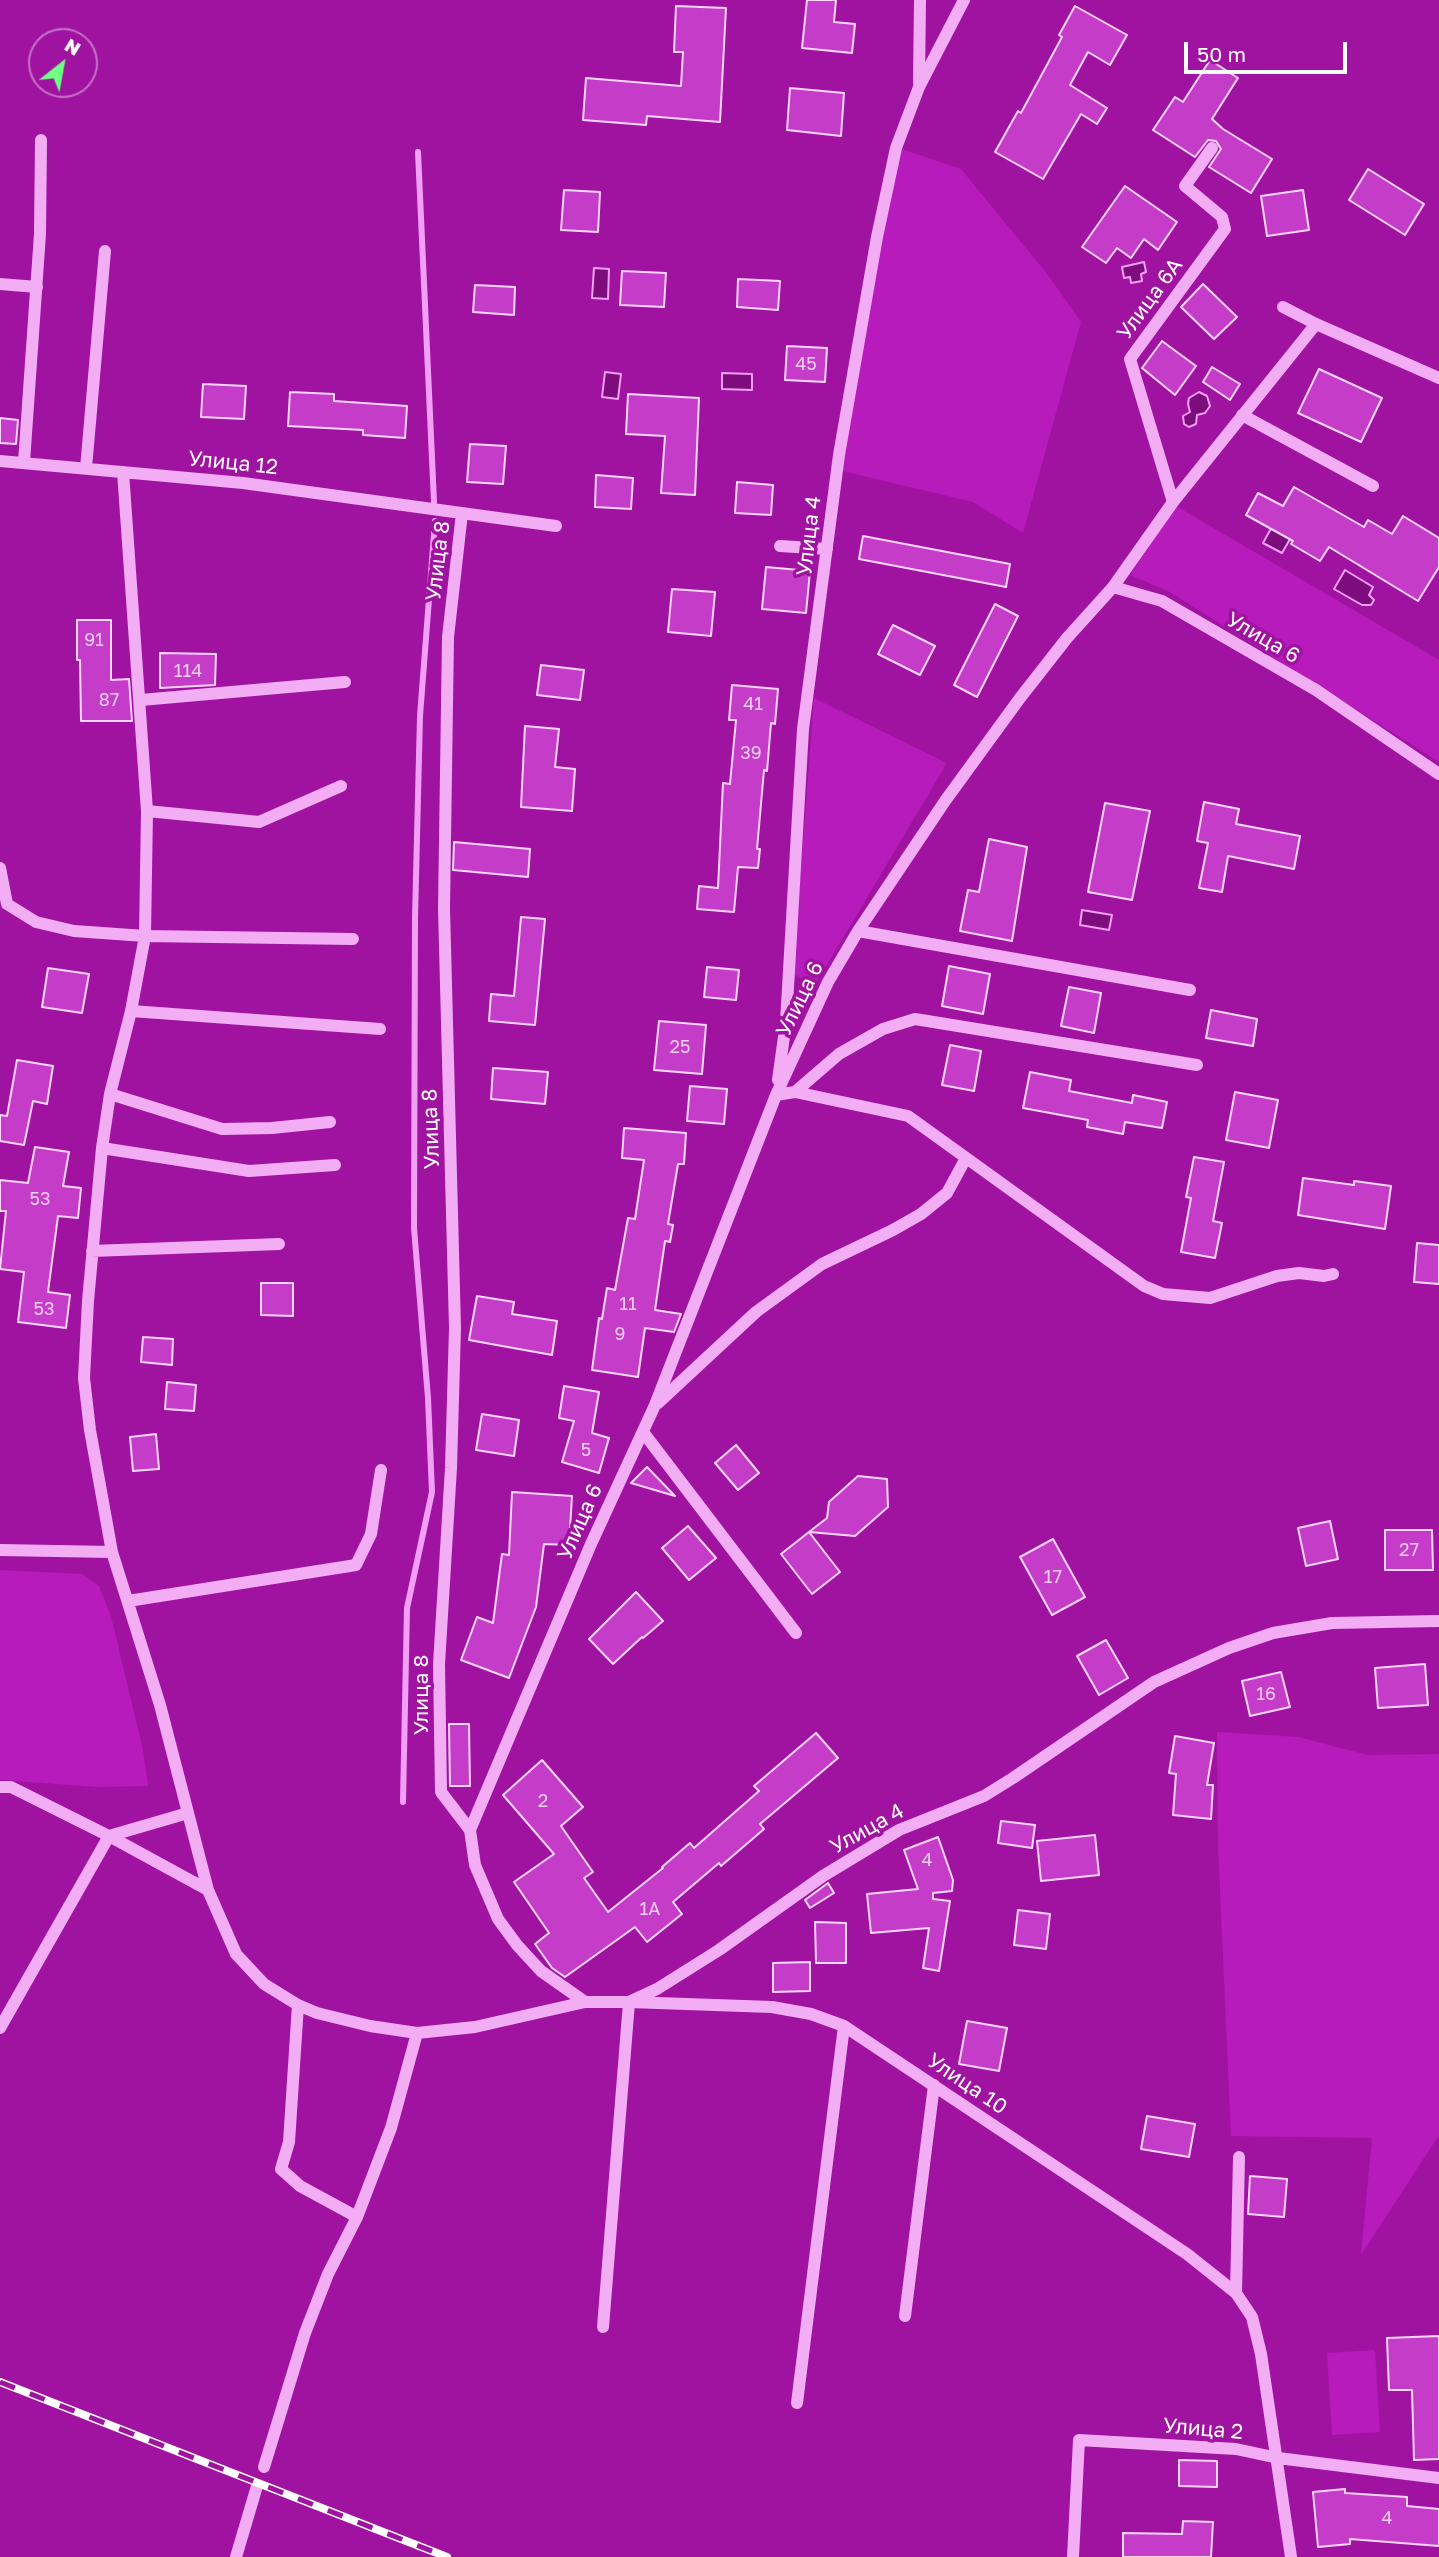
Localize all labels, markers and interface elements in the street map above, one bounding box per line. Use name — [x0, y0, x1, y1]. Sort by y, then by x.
north arrow — [28, 28, 98, 98]
scale bar — [1187, 28, 1350, 72]
text: N — [61, 33, 85, 60]
text: 50 m — [1197, 41, 1246, 67]
street label: Улица 6A — [1112, 253, 1188, 345]
house number: 45 — [795, 353, 817, 375]
street label: Улица 12 — [187, 446, 279, 480]
street label: Улица 4 — [792, 494, 826, 578]
street label: Улица 8 — [421, 519, 455, 603]
street label: Улица 6 — [1222, 607, 1304, 669]
house number: 91 — [84, 629, 104, 651]
house number: 114 — [174, 660, 202, 682]
house number: 87 — [99, 689, 119, 711]
house number: 41 — [743, 693, 763, 715]
house number: 39 — [740, 742, 762, 764]
street label: Улица 6 — [771, 957, 829, 1041]
house number: 25 — [670, 1036, 690, 1058]
street label: Улица 8 — [417, 1088, 445, 1170]
house number: 53 — [30, 1188, 50, 1210]
house number: 11 — [619, 1293, 637, 1315]
house number: 53 — [34, 1298, 54, 1320]
house number: 9 — [615, 1323, 625, 1345]
house number: 5 — [581, 1439, 591, 1461]
street label: Улица 6 — [552, 1480, 608, 1564]
house number: 27 — [1399, 1539, 1419, 1561]
house number: 17 — [1044, 1566, 1062, 1588]
street label: Улица 8 — [408, 1655, 434, 1735]
house number: 16 — [1256, 1683, 1276, 1705]
house number: 2 — [538, 1790, 548, 1812]
street label: Улица 4 — [826, 1798, 908, 1860]
house number: 4 — [922, 1849, 932, 1871]
house number: 1А — [640, 1898, 660, 1920]
street label: Улица 10 — [922, 2048, 1012, 2120]
street label: Улица 2 — [1162, 2413, 1244, 2445]
house number: 4 — [1382, 2507, 1392, 2529]

